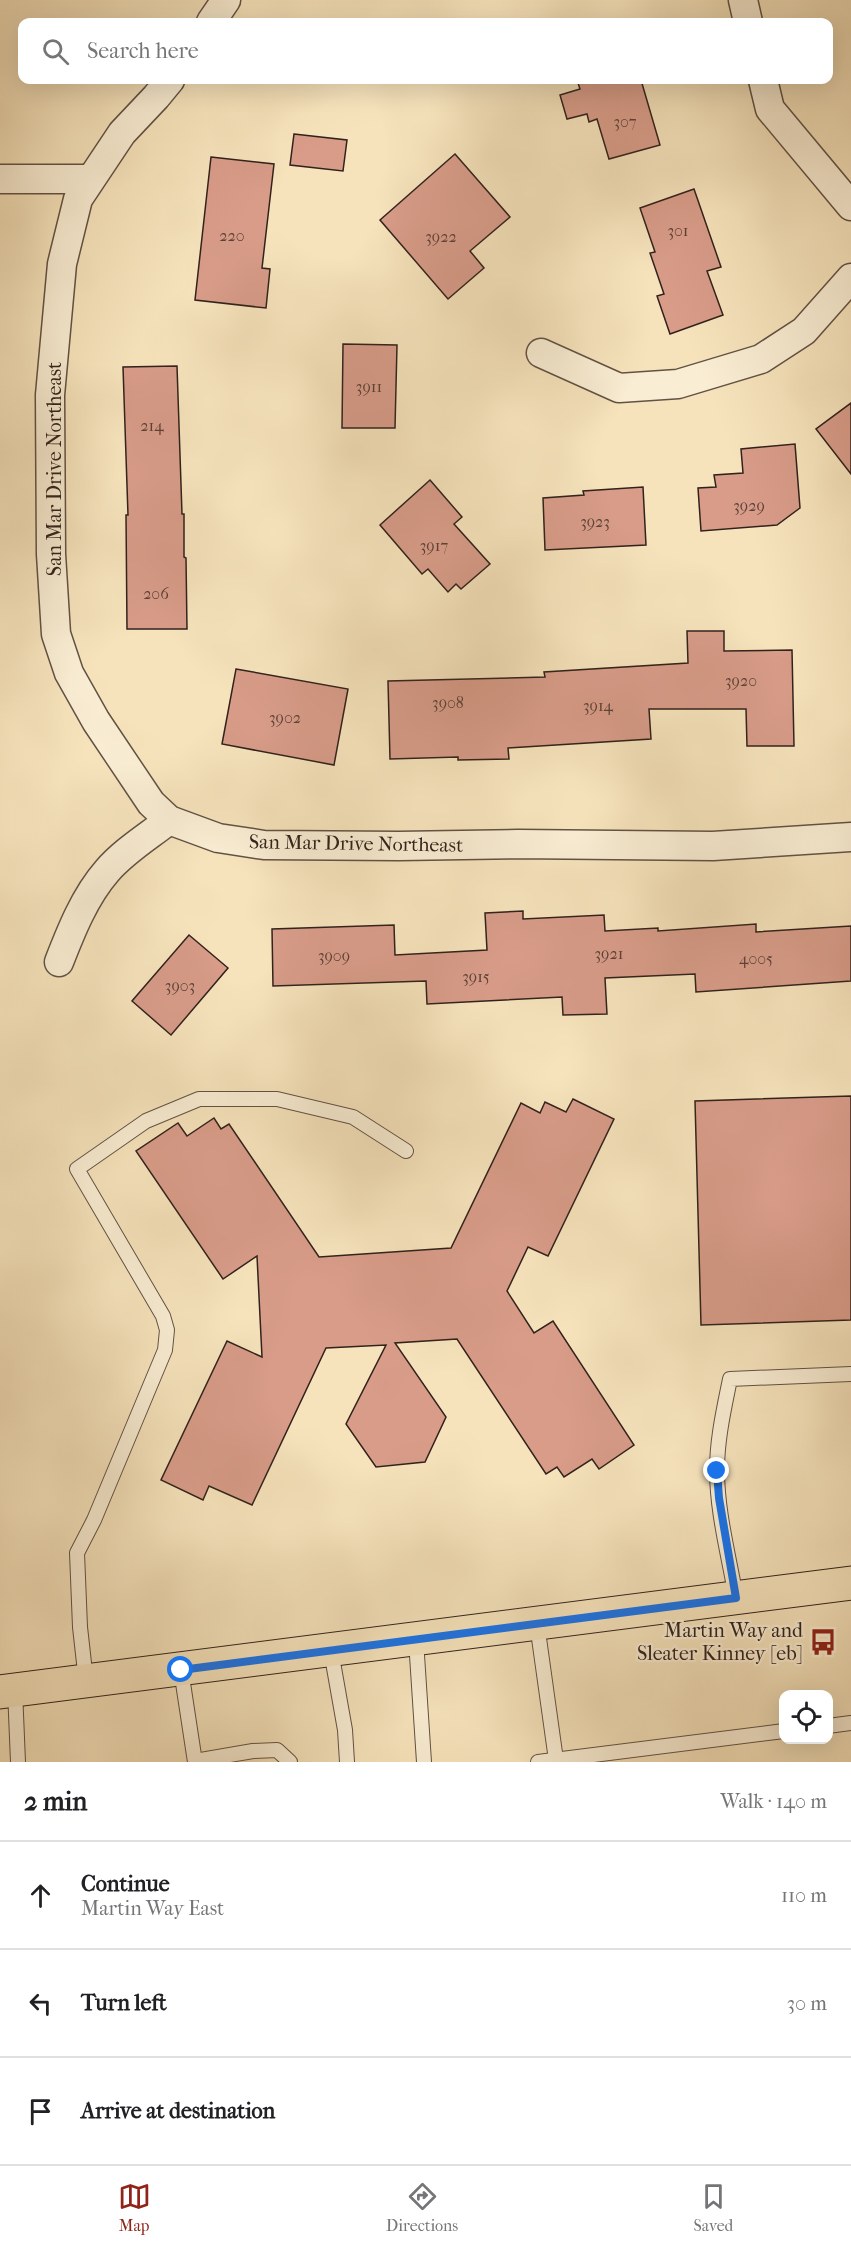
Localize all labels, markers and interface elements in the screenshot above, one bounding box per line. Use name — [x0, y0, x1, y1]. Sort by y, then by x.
search box — [18, 18, 833, 84]
icon: search — [39, 35, 72, 68]
text: Search here — [87, 38, 199, 64]
house number: 307 — [613, 112, 637, 131]
house number: 301 — [667, 221, 689, 240]
house number: 220 — [219, 226, 245, 245]
house number: 3922 — [425, 227, 457, 246]
street label: San Mar Drive Northeast — [43, 362, 66, 576]
house number: 3911 — [356, 377, 382, 396]
house number: 214 — [140, 416, 164, 435]
house number: 3929 — [733, 496, 765, 515]
house number: 3923 — [580, 512, 610, 531]
house number: 3917 — [420, 536, 448, 555]
house number: 206 — [143, 584, 169, 603]
house number: 3920 — [725, 671, 757, 690]
house number: 3908 — [432, 693, 464, 712]
house number: 3914 — [583, 696, 614, 715]
house number: 3902 — [269, 708, 301, 727]
street label: San Mar Drive Northeast — [249, 830, 463, 857]
house number: 3921 — [595, 944, 623, 963]
house number: 3909 — [318, 946, 350, 965]
house number: 4005 — [739, 949, 773, 968]
house number: 3915 — [462, 967, 490, 986]
house number: 3903 — [165, 976, 195, 995]
route end — [703, 1457, 729, 1483]
place label: Martin Way and Sleater Kinney [eb] — [637, 1619, 804, 1665]
bus stop icon: Martin Way and Sleater Kinney [eb] — [808, 1627, 838, 1657]
route start — [167, 1656, 193, 1682]
map controls — [779, 1690, 833, 1744]
button: locate — [779, 1690, 833, 1744]
text: 2 min — [24, 1786, 87, 1817]
text: Walk · 140 m — [720, 1790, 827, 1813]
text: Continue — [81, 1871, 170, 1897]
icon: ahead — [24, 1879, 57, 1912]
text: 110 m — [781, 1884, 827, 1907]
text: Martin Way East — [81, 1897, 224, 1920]
icon: left — [24, 1987, 57, 2020]
text: Turn left — [81, 1990, 167, 2016]
text: 30 m — [787, 1992, 827, 2015]
icon: arrive — [24, 2095, 57, 2128]
text: Arrive at destination — [81, 2098, 275, 2124]
tab: Map — [118, 2180, 151, 2235]
tab: Directions — [386, 2180, 458, 2235]
tab: Saved — [694, 2180, 733, 2235]

